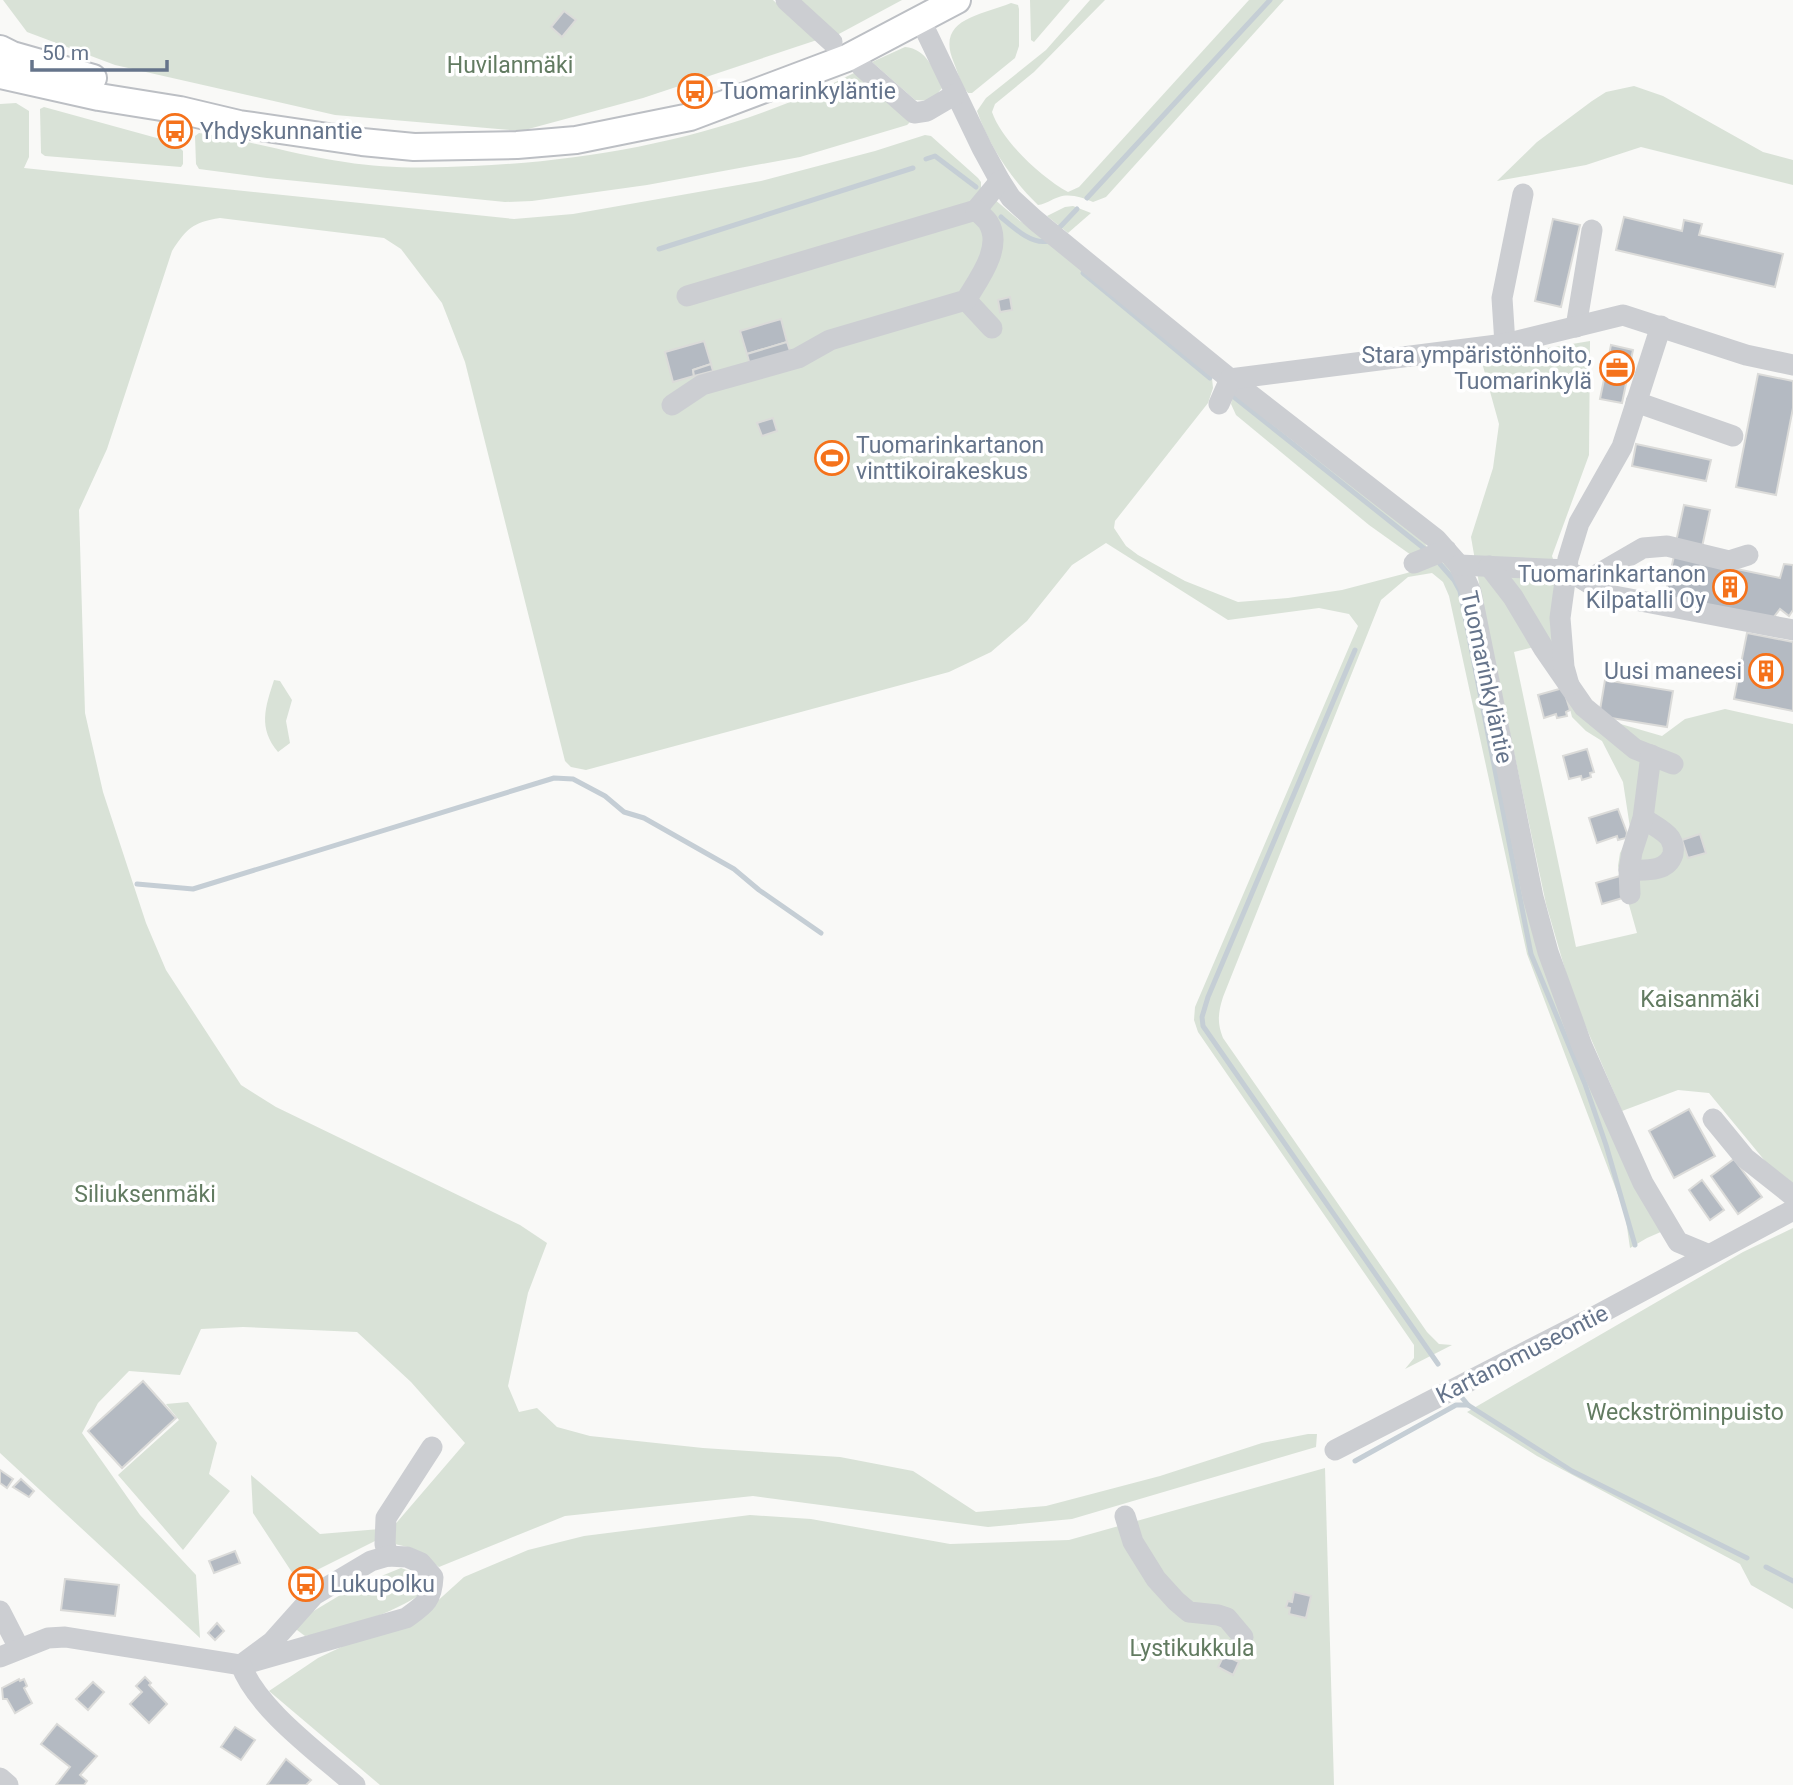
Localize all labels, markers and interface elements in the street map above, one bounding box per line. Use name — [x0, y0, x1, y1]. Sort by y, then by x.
scale bar — [32, 28, 166, 72]
text: 50 m — [42, 41, 89, 65]
park label: Huvilanmäki — [447, 52, 573, 79]
bus stop icon: Tuomarinkyläntie — [676, 72, 714, 110]
place label: Tuomarinkyläntie — [720, 78, 896, 105]
bus stop icon: Yhdyskunnantie — [156, 112, 194, 150]
place label: Yhdyskunnantie — [200, 118, 362, 145]
place label: Stara ympäristönhoito, Tuomarinkylä — [1362, 342, 1592, 395]
office icon: Stara ympäristönhoito, Tuomarinkylä — [1598, 349, 1636, 387]
place label: Tuomarinkartanon vinttikoirakeskus — [856, 432, 1044, 485]
sports icon: Tuomarinkartanon vinttikoirakeskus — [813, 439, 851, 477]
place label: Tuomarinkartanon Kilpatalli Oy — [1518, 561, 1706, 614]
building icon: Tuomarinkartanon Kilpatalli Oy — [1711, 568, 1749, 606]
street label: Tuomarinkyläntie — [1455, 588, 1518, 766]
building icon: Uusi maneesi — [1747, 652, 1785, 690]
place label: Uusi maneesi — [1604, 658, 1742, 685]
park label: Kaisanmäki — [1640, 986, 1760, 1013]
park label: Siliuksenmäki — [74, 1181, 216, 1208]
street label: Kartanomuseontie — [1432, 1299, 1613, 1409]
park label: Weckströminpuisto — [1586, 1399, 1784, 1426]
bus stop icon: Lukupolku — [287, 1565, 325, 1603]
place label: Lukupolku — [330, 1571, 435, 1598]
park label: Lystikukkula — [1129, 1635, 1255, 1662]

